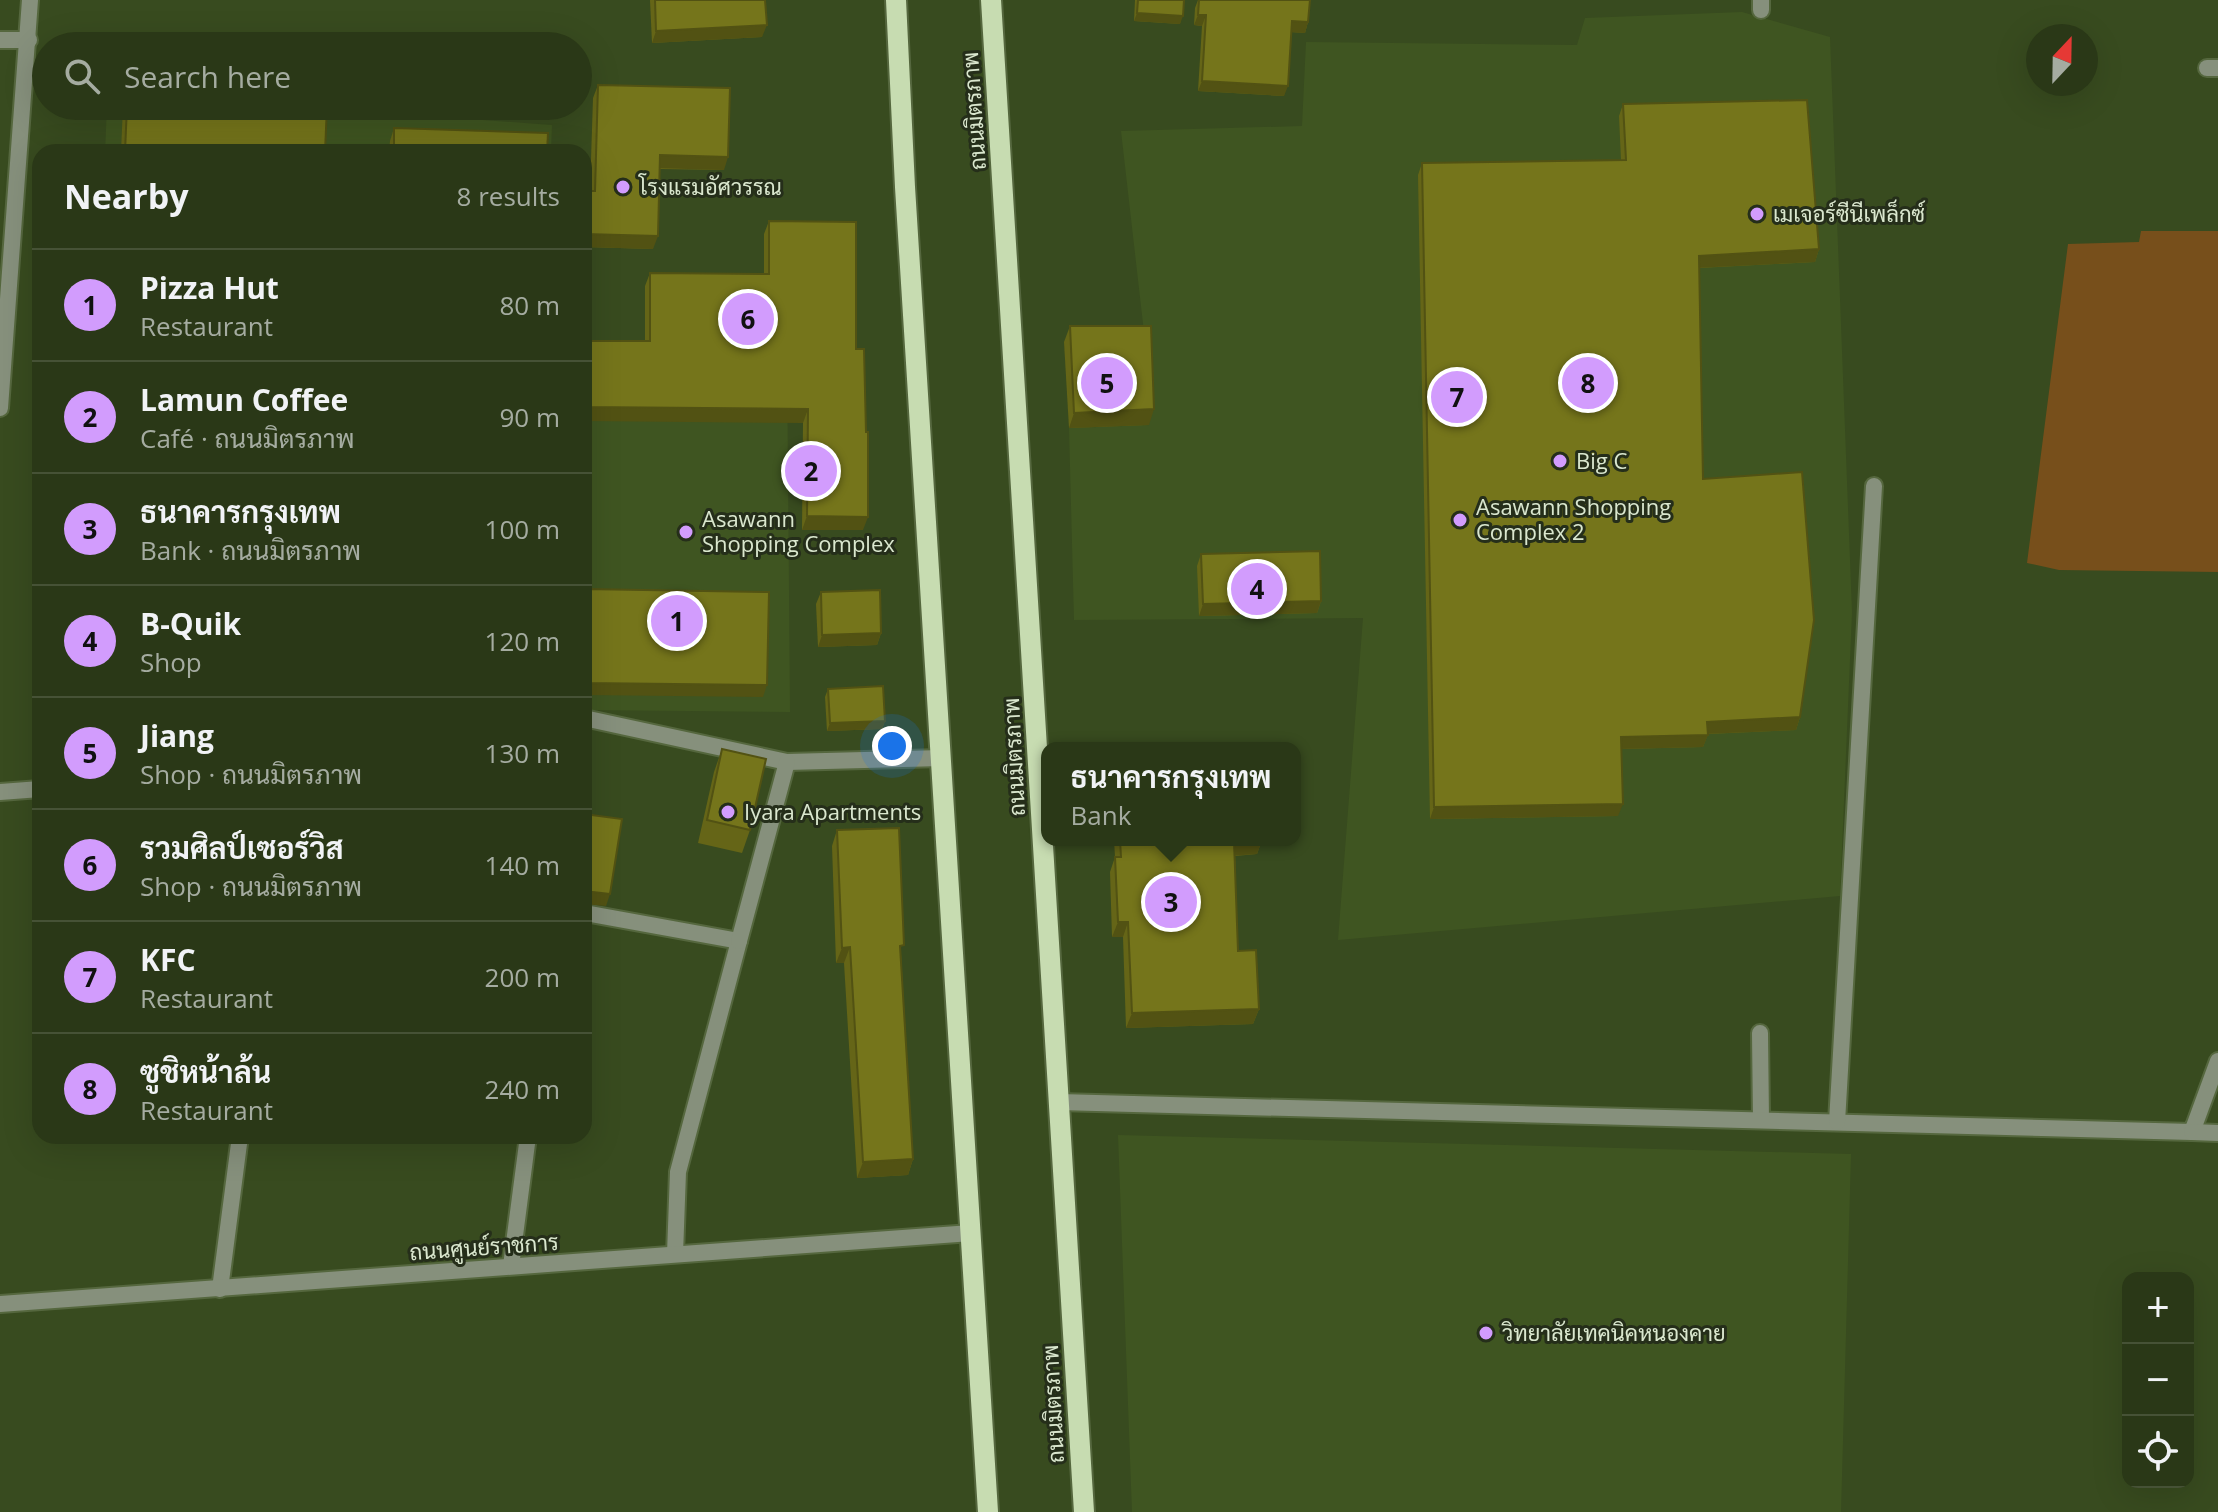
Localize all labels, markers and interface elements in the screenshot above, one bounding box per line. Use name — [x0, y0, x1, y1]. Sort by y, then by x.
north arrow — [2026, 24, 2098, 96]
search box — [32, 32, 592, 120]
street label: ถนนมิตรภาพ — [954, 51, 992, 171]
icon: search — [60, 54, 104, 98]
text: Search here — [124, 56, 291, 97]
place label: โรงแรมอัศวรรณ — [638, 171, 782, 201]
text: Nearby — [64, 173, 189, 219]
text: 8 results — [457, 178, 560, 214]
marker: โรงแรมอัศวรรณ — [614, 178, 632, 196]
place label: เมเจอร์ซีนีเพล็กซ์ — [1773, 198, 1925, 228]
marker: เมเจอร์ซีนีเพล็กซ์ — [1748, 205, 1766, 223]
text: Pizza Hut — [140, 267, 279, 308]
text: 1 — [83, 287, 97, 323]
text: 80 m — [499, 287, 560, 323]
pin: 6 — [722, 289, 774, 349]
text: Restaurant — [140, 308, 273, 344]
pin: 5 — [1081, 353, 1133, 413]
pin: 8 — [1562, 353, 1614, 413]
pin: 7 — [1431, 367, 1483, 427]
text: Lamun Coffee — [140, 379, 348, 420]
text: 2 — [83, 399, 97, 435]
text: 90 m — [499, 399, 560, 435]
text: Café · ถนนมิตรภาพ — [140, 420, 354, 456]
pin: 2 — [785, 441, 837, 501]
place label: Big C — [1576, 445, 1627, 475]
marker: Big C — [1551, 452, 1569, 470]
text: ธนาคารกรุงเทพ — [140, 491, 341, 532]
place label: Asawann Shopping Complex 2 — [1476, 491, 1671, 546]
place label: Asawann Shopping Complex — [702, 503, 895, 558]
text: 3 — [83, 511, 97, 547]
text: 100 m — [485, 511, 560, 547]
marker: Asawann Shopping Complex 2 — [1451, 511, 1469, 529]
marker: Asawann Shopping Complex — [677, 523, 695, 541]
text: Bank · ถนนมิตรภาพ — [140, 532, 361, 568]
pin: 4 — [1231, 559, 1283, 619]
pin: 1 — [651, 591, 703, 651]
text: B-Quik — [140, 603, 241, 644]
text: 4 — [83, 623, 97, 659]
text: 120 m — [485, 623, 560, 659]
text: Shop — [140, 644, 202, 680]
street label: ถนนมิตรภาพ — [995, 697, 1031, 817]
text: Jiang — [140, 715, 214, 756]
your location — [872, 726, 912, 766]
text: 5 — [83, 735, 97, 771]
text: 130 m — [485, 735, 560, 771]
popup — [1041, 742, 1301, 846]
text: Shop · ถนนมิตรภาพ — [140, 756, 362, 792]
text: ธนาคารกรุงเทพ — [1071, 756, 1271, 797]
place label: Iyara Apartments — [744, 796, 921, 826]
text: Bank — [1071, 797, 1131, 833]
marker: Iyara Apartments — [719, 803, 737, 821]
text: รวมศิลป์เซอร์วิส — [140, 827, 344, 868]
text: 6 — [83, 847, 97, 883]
text: 140 m — [485, 847, 560, 883]
text: Shop · ถนนมิตรภาพ — [140, 868, 362, 904]
pin: 3 — [1145, 872, 1197, 932]
text: KFC — [140, 939, 196, 980]
text: 7 — [83, 959, 97, 995]
text: 200 m — [485, 959, 560, 995]
text: Restaurant — [140, 980, 273, 1016]
text: ซูชิหน้าล้น — [140, 1051, 271, 1092]
text: 8 — [83, 1071, 97, 1107]
text: 240 m — [485, 1071, 560, 1107]
text: Restaurant — [140, 1092, 273, 1128]
street label: ถนนศูนย์ราชการ — [408, 1226, 560, 1268]
map controls — [2122, 1272, 2194, 1488]
button: + — [2122, 1272, 2194, 1344]
place label: วิทยาลัยเทคนิคหนองคาย — [1501, 1317, 1726, 1347]
marker: วิทยาลัยเทคนิคหนองคาย — [1477, 1324, 1495, 1342]
street label: ถนนมิตรภาพ — [1034, 1344, 1070, 1464]
button: − — [2122, 1344, 2194, 1416]
button: locate — [2122, 1416, 2194, 1488]

